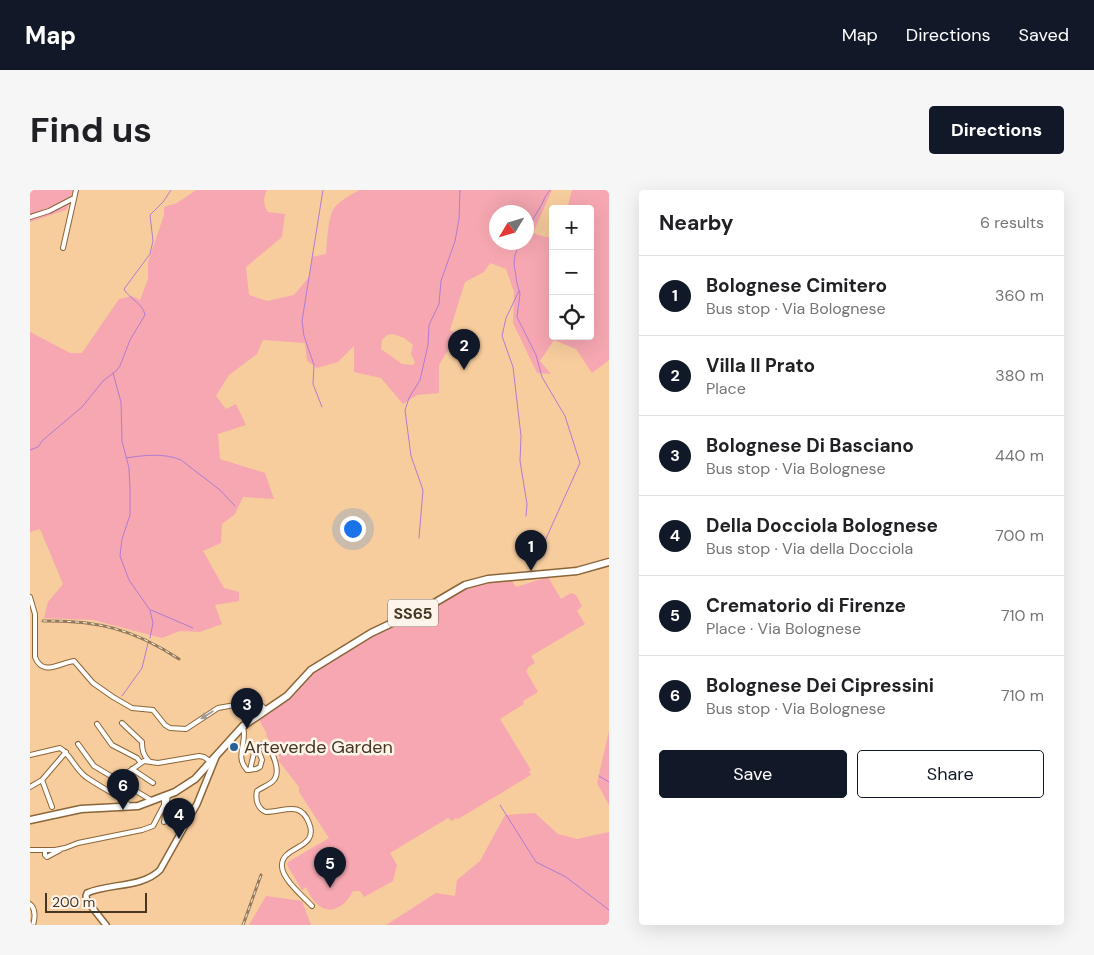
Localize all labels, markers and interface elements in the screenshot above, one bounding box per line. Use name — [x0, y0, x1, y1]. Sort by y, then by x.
text: Map — [25, 20, 76, 51]
text: Map — [842, 23, 878, 47]
text: Directions — [906, 23, 991, 47]
text: Saved — [1019, 23, 1069, 47]
button: Directions — [929, 106, 1064, 154]
text: Find us — [30, 107, 152, 153]
north arrow — [489, 205, 534, 250]
map controls — [549, 205, 594, 340]
button: + — [549, 205, 594, 250]
text: Nearby — [659, 209, 733, 237]
text: 6 results — [980, 212, 1044, 233]
button: − — [549, 250, 594, 295]
text: Bolognese Cimitero — [706, 273, 887, 298]
text: 1 — [672, 285, 678, 306]
text: 360 m — [995, 285, 1044, 306]
button: locate — [549, 295, 594, 340]
text: Bus stop · Via Bolognese — [706, 298, 886, 319]
pin: 2 — [448, 329, 480, 370]
text: Villa Il Prato — [706, 353, 815, 378]
text: 2 — [670, 365, 680, 386]
text: 380 m — [995, 365, 1044, 386]
text: Place — [706, 378, 746, 399]
text: Bolognese Di Basciano — [706, 433, 914, 458]
text: 3 — [670, 445, 680, 466]
text: 440 m — [995, 445, 1044, 466]
text: Bus stop · Via Bolognese — [706, 458, 886, 479]
text: Della Docciola Bolognese — [706, 513, 938, 538]
your location — [340, 516, 366, 542]
text: 4 — [670, 525, 680, 546]
text: 700 m — [995, 525, 1044, 546]
pin: 1 — [515, 530, 547, 571]
text: Bus stop · Via della Docciola — [706, 538, 913, 559]
text: Crematorio di Firenze — [706, 593, 906, 618]
road number: SS65 — [388, 599, 438, 626]
text: 5 — [670, 605, 680, 626]
text: 710 m — [1001, 605, 1044, 626]
text: Place · Via Bolognese — [706, 618, 861, 639]
text: Bolognese Dei Cipressini — [706, 673, 934, 698]
text: 6 — [670, 685, 680, 706]
text: 710 m — [1001, 685, 1044, 706]
pin: 3 — [231, 688, 263, 729]
text: Bus stop · Via Bolognese — [706, 698, 886, 719]
one-way arrow — [200, 710, 213, 719]
place label: Arteverde Garden — [244, 735, 393, 759]
marker: Arteverde Garden — [228, 741, 240, 753]
button: Save — [659, 750, 847, 798]
button: Share — [857, 750, 1044, 798]
pin: 6 — [107, 769, 139, 810]
pin: 4 — [163, 798, 195, 839]
pin: 5 — [314, 847, 346, 888]
scale bar — [45, 890, 148, 913]
text: 200 m — [52, 893, 95, 911]

